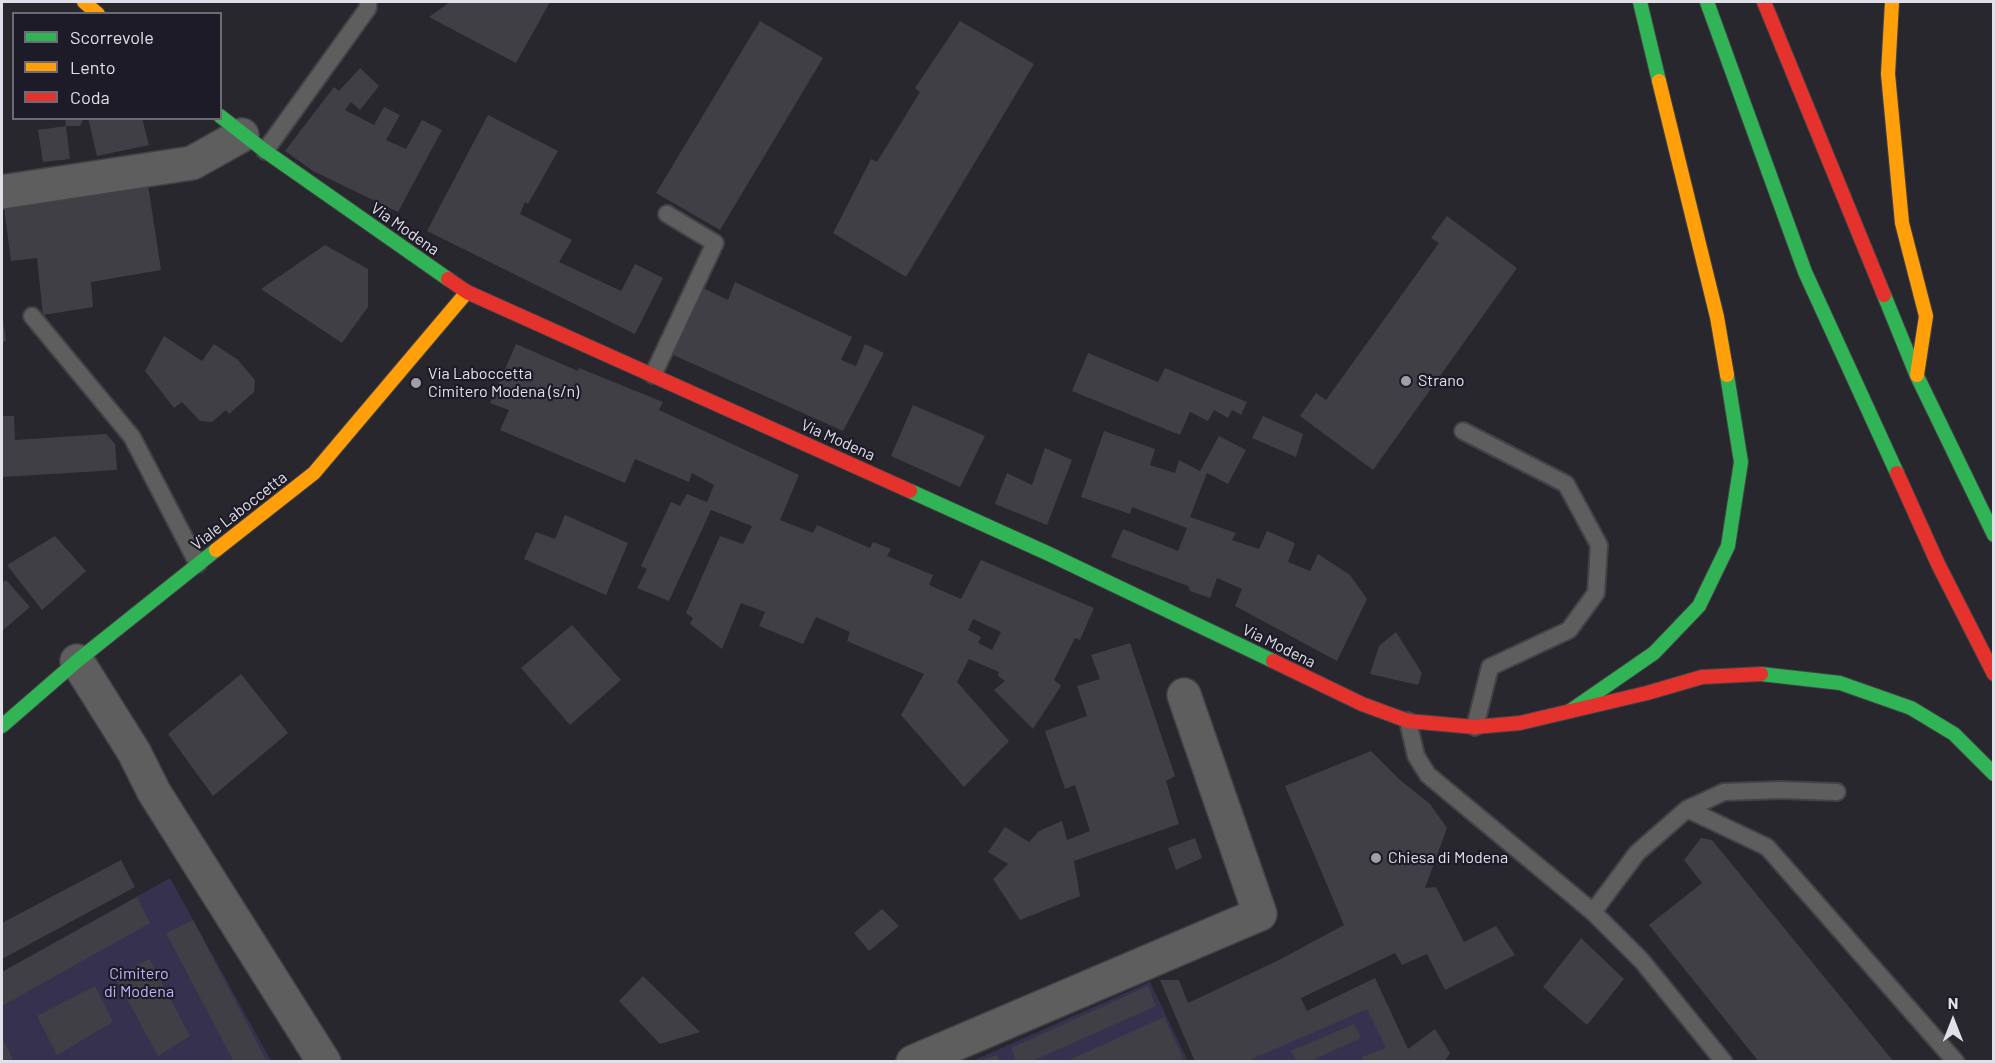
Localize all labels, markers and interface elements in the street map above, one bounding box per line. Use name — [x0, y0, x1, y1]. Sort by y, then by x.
legend — [12, 12, 222, 120]
text: Scorrevole — [70, 26, 154, 48]
text: Lento — [70, 56, 116, 78]
text: Coda — [70, 86, 110, 108]
street label: Via Modena — [367, 198, 443, 260]
place label: Via Laboccetta Cimitero Modena (s/n) — [428, 364, 579, 402]
place label: Strano — [1418, 371, 1464, 391]
marker: Strano — [1399, 374, 1413, 388]
marker: Via Laboccetta Cimitero Modena (s/n) — [409, 376, 423, 390]
street label: Via Modena — [798, 415, 878, 465]
street label: Viale Laboccetta — [187, 468, 291, 554]
street label: Via Modena — [1239, 620, 1319, 672]
place label: Chiesa di Modena — [1388, 848, 1508, 868]
marker: Chiesa di Modena — [1369, 851, 1383, 865]
park label: Cimitero di Modena — [104, 964, 174, 1002]
north arrow — [1923, 991, 1983, 1051]
text: N — [1948, 993, 1958, 1012]

